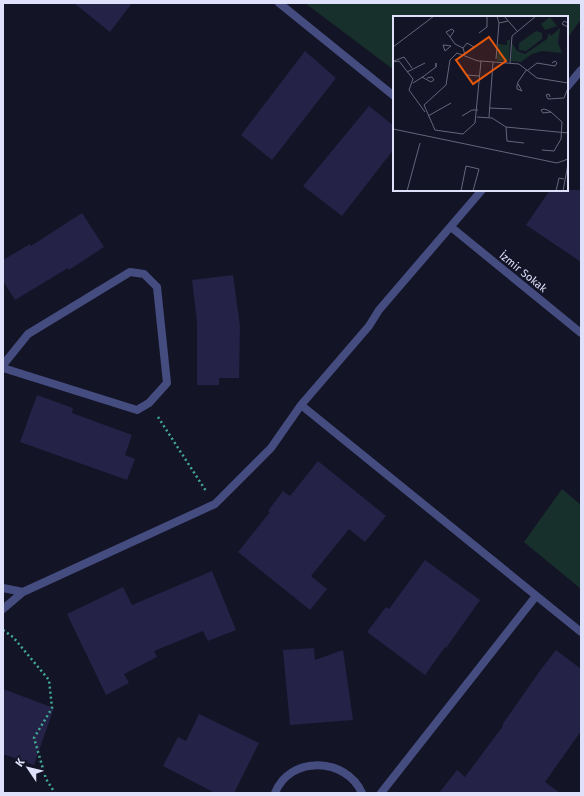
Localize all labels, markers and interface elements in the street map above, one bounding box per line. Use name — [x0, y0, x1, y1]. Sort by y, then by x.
inset map — [393, 16, 568, 191]
street label: İzmir Sokak — [497, 248, 550, 295]
north arrow — [8, 748, 48, 788]
text: K — [13, 755, 28, 769]

